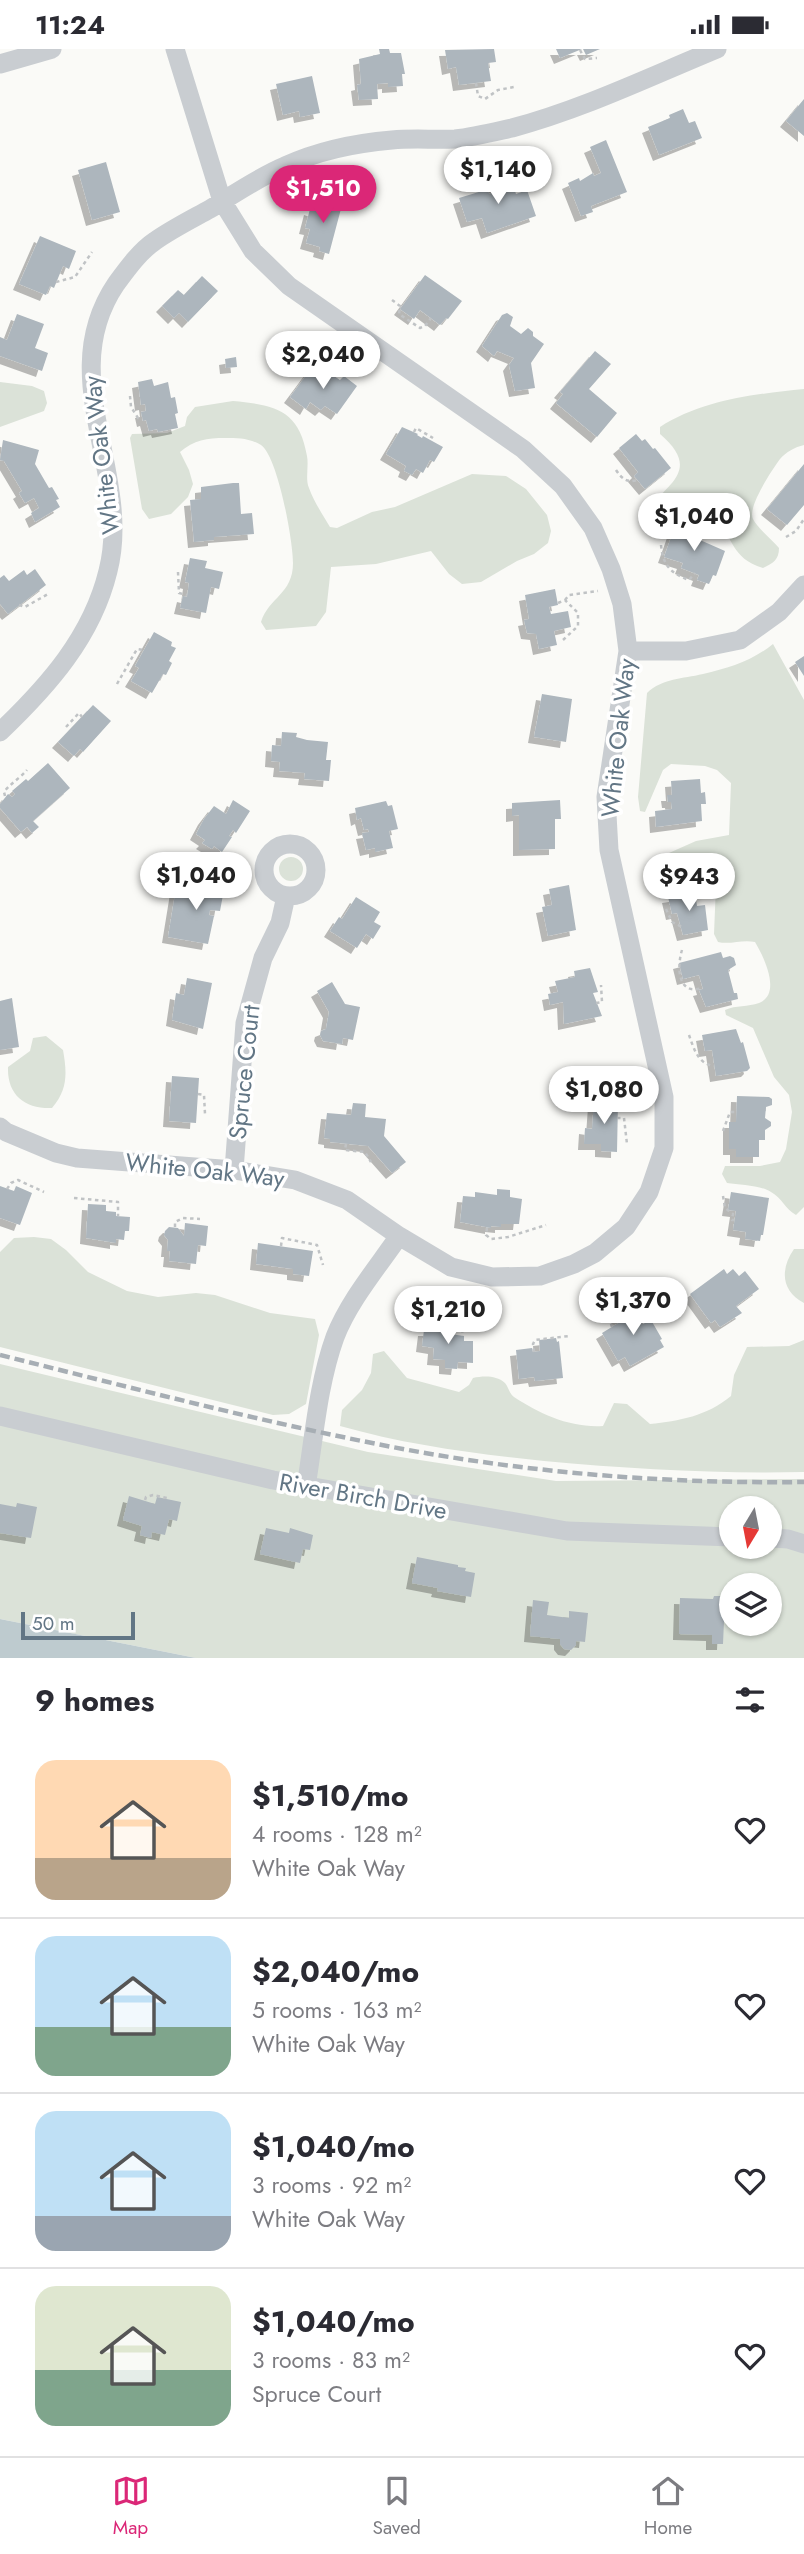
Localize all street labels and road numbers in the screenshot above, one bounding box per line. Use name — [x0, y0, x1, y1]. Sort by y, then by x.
street label: White Oak Way — [74, 373, 128, 536]
street label: White Oak Way — [592, 656, 644, 819]
street label: Spruce Court — [220, 1003, 268, 1141]
street label: White Oak Way — [124, 1144, 287, 1196]
street label: River Birch Drive — [276, 1464, 450, 1528]

